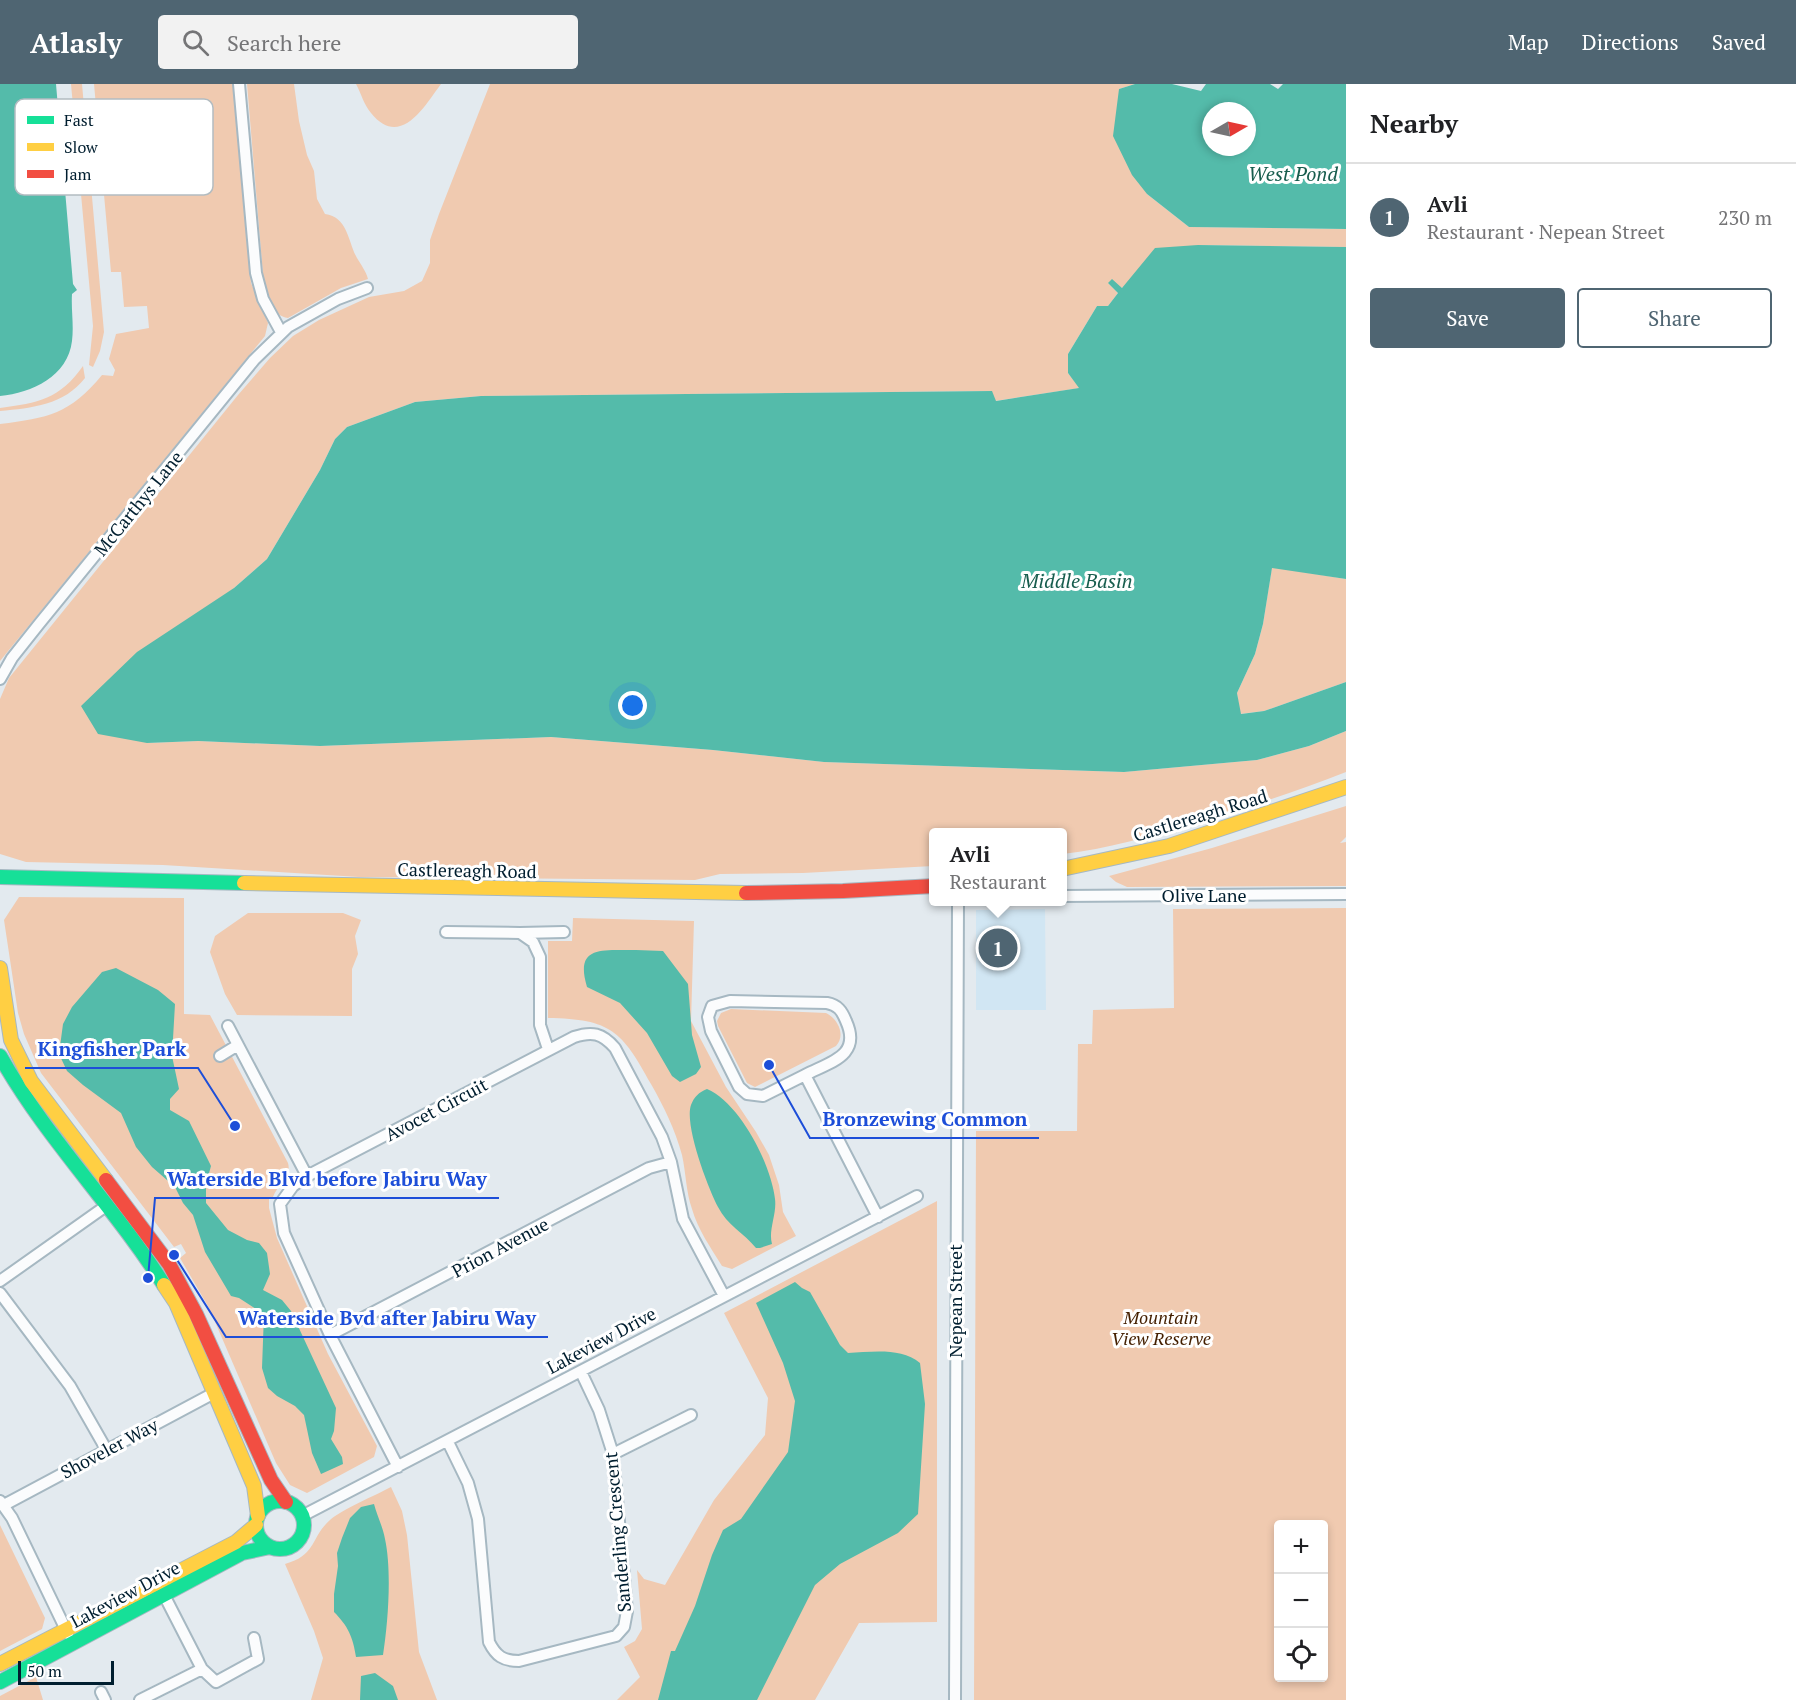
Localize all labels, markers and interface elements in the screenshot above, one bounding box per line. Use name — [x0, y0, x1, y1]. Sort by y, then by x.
search box — [158, 15, 578, 69]
text: Atlasly — [30, 24, 122, 61]
icon: search — [179, 26, 212, 59]
text: Search here — [227, 28, 341, 57]
text: Map — [1508, 28, 1549, 56]
text: Directions — [1582, 28, 1679, 56]
text: Saved — [1712, 28, 1766, 56]
legend — [15, 99, 213, 195]
north arrow — [1202, 102, 1256, 156]
text: Nearby — [1370, 106, 1458, 140]
text: Fast — [64, 109, 94, 131]
text: Slow — [64, 136, 98, 158]
water label: West Pond — [1248, 160, 1338, 187]
text: Jam — [64, 163, 92, 185]
text: Avli — [1427, 189, 1468, 218]
text: 1 — [1384, 204, 1395, 231]
text: 230 m — [1718, 204, 1772, 231]
text: Restaurant · Nepean Street — [1427, 218, 1665, 245]
button: Save — [1370, 288, 1565, 348]
button: Share — [1577, 288, 1772, 348]
street label: McCarthys Lane — [88, 445, 188, 561]
water label: Middle Basin — [1020, 567, 1133, 594]
your location — [618, 691, 647, 720]
street label: Castlereagh Road — [1130, 783, 1270, 847]
popup — [929, 828, 1067, 906]
text: Avli — [949, 839, 990, 868]
street label: Castlereagh Road — [397, 857, 537, 883]
text: Restaurant — [949, 868, 1047, 895]
street label: Olive Lane — [1161, 883, 1247, 907]
pin: 1 — [978, 926, 1018, 970]
callout: Kingfisher Park — [25, 1030, 198, 1068]
text: Kingfisher Park — [38, 1035, 187, 1062]
street label: Avocet Circuit — [381, 1072, 492, 1146]
callout: Bronzewing Common — [810, 1100, 1039, 1138]
text: Bronzewing Common — [823, 1105, 1028, 1132]
callout: Waterside Blvd before Jabiru Way — [155, 1160, 499, 1198]
text: Waterside Blvd before Jabiru Way — [167, 1165, 487, 1192]
street label: Prion Avenue — [447, 1211, 553, 1283]
street label: Nepean Street — [943, 1244, 967, 1358]
callout: Waterside Bvd after Jabiru Way — [226, 1299, 548, 1337]
street label: Lakeview Drive — [542, 1301, 660, 1379]
text: Waterside Bvd after Jabiru Way — [238, 1304, 537, 1331]
park label: Mountain View Reserve — [1111, 1305, 1211, 1350]
street label: Shoveler Way — [56, 1412, 163, 1484]
street label: Sanderling Crescent — [598, 1451, 636, 1613]
map controls — [1274, 1520, 1328, 1682]
button: + — [1274, 1520, 1328, 1574]
street label: Lakeview Drive — [66, 1555, 184, 1633]
button: − — [1274, 1574, 1328, 1628]
button: locate — [1274, 1628, 1328, 1682]
scale bar — [18, 1658, 114, 1686]
text: 50 m — [27, 1660, 62, 1682]

